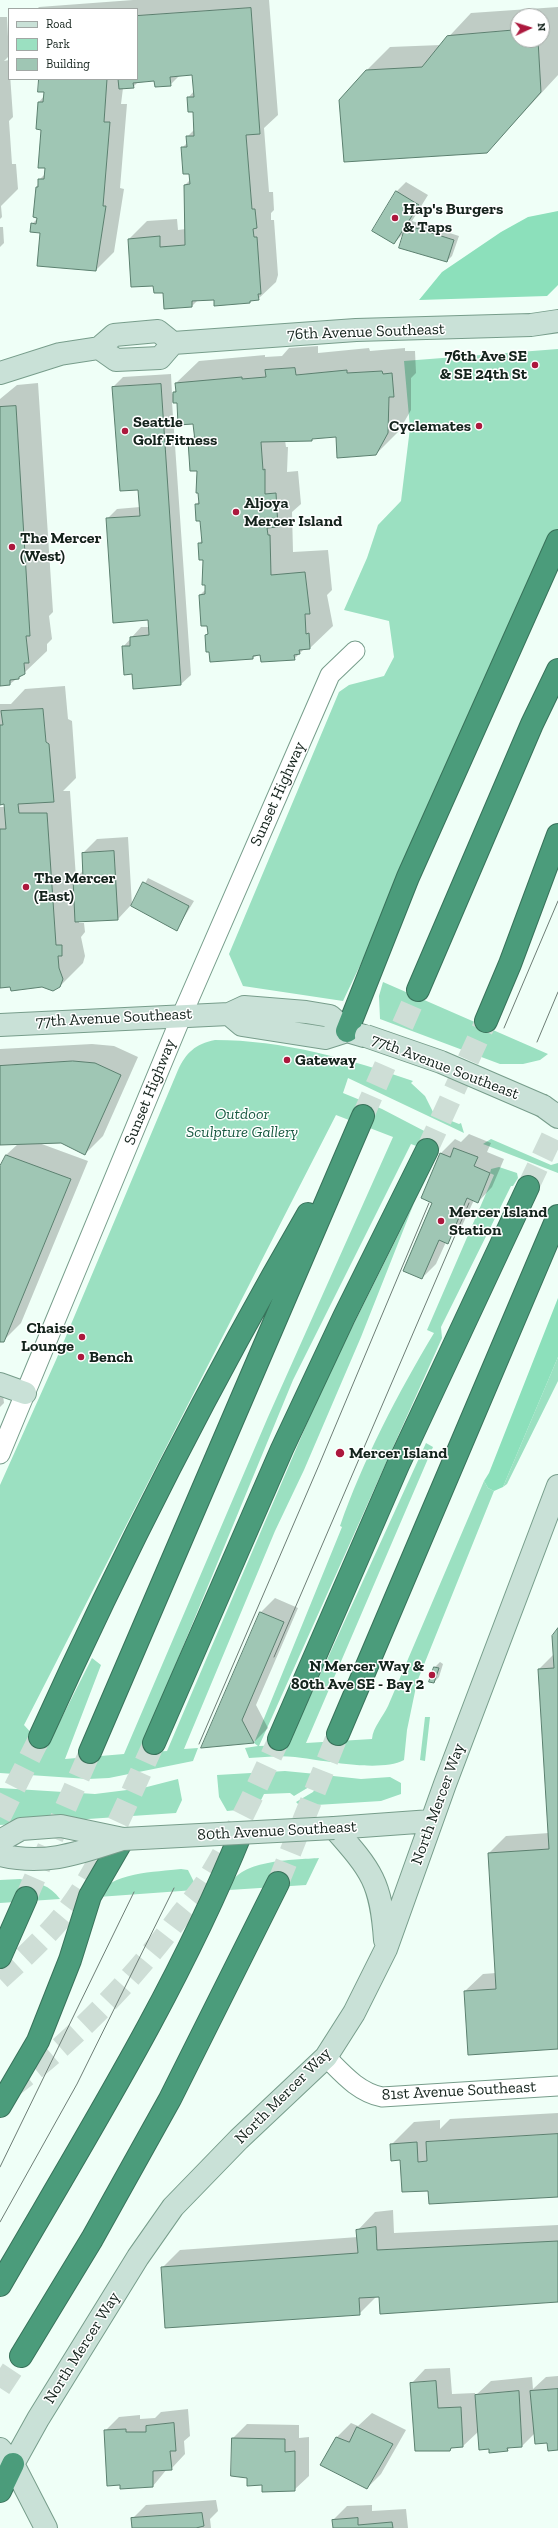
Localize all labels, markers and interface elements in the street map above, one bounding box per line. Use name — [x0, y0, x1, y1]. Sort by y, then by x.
legend — [8, 8, 138, 80]
north arrow — [510, 8, 550, 48]
text: Road — [46, 17, 72, 31]
text: N — [535, 23, 548, 32]
text: Park — [46, 37, 70, 51]
text: Building — [46, 57, 90, 71]
place label: Hap's Burgers & Taps — [403, 199, 503, 237]
marker: Hap's Burgers & Taps — [390, 213, 400, 223]
street label: 76th Avenue Southeast — [287, 320, 445, 344]
place label: 76th Ave SE & SE 24th St — [440, 346, 527, 384]
marker: 76th Ave SE & SE 24th St — [530, 360, 540, 370]
place label: Seattle Golf Fitness — [133, 412, 217, 450]
place label: Cyclemates — [389, 416, 471, 436]
marker: Cyclemates — [474, 421, 484, 431]
marker: Seattle Golf Fitness — [120, 426, 130, 436]
place label: Aljoya Mercer Island — [244, 493, 342, 531]
marker: Aljoya Mercer Island — [231, 507, 241, 517]
place label: The Mercer (West) — [20, 528, 102, 566]
marker: The Mercer (West) — [7, 542, 17, 552]
street label: Sunset Highway — [246, 739, 310, 849]
place label: The Mercer (East) — [34, 868, 116, 906]
marker: The Mercer (East) — [21, 882, 31, 892]
street label: 77th Avenue Southeast — [35, 1004, 193, 1032]
street label: 77th Avenue Southeast — [368, 1030, 522, 1104]
street label: Sunset Highway — [120, 1036, 180, 1148]
place label: Gateway — [295, 1050, 356, 1070]
marker: Gateway — [282, 1055, 292, 1065]
park label: Outdoor Sculpture Gallery — [186, 1104, 298, 1142]
place label: Mercer Island Station — [449, 1202, 547, 1240]
marker: Mercer Island Station — [436, 1216, 446, 1226]
place label: Chaise Lounge — [21, 1318, 74, 1356]
marker: Chaise Lounge — [77, 1332, 87, 1342]
place label: Bench — [89, 1347, 133, 1367]
marker: Bench — [76, 1352, 86, 1362]
place label: Mercer Island — [349, 1443, 447, 1463]
marker: Mercer Island — [334, 1447, 346, 1459]
place label: N Mercer Way & 80th Ave SE - Bay 2 — [291, 1656, 424, 1694]
marker: N Mercer Way & 80th Ave SE - Bay 2 — [427, 1670, 437, 1680]
street label: North Mercer Way — [407, 1741, 469, 1867]
street label: 80th Avenue Southeast — [197, 1817, 357, 1845]
street label: North Mercer Way — [231, 2044, 335, 2148]
street label: 81st Avenue Southeast — [381, 2077, 537, 2105]
street label: North Mercer Way — [40, 2289, 124, 2407]

